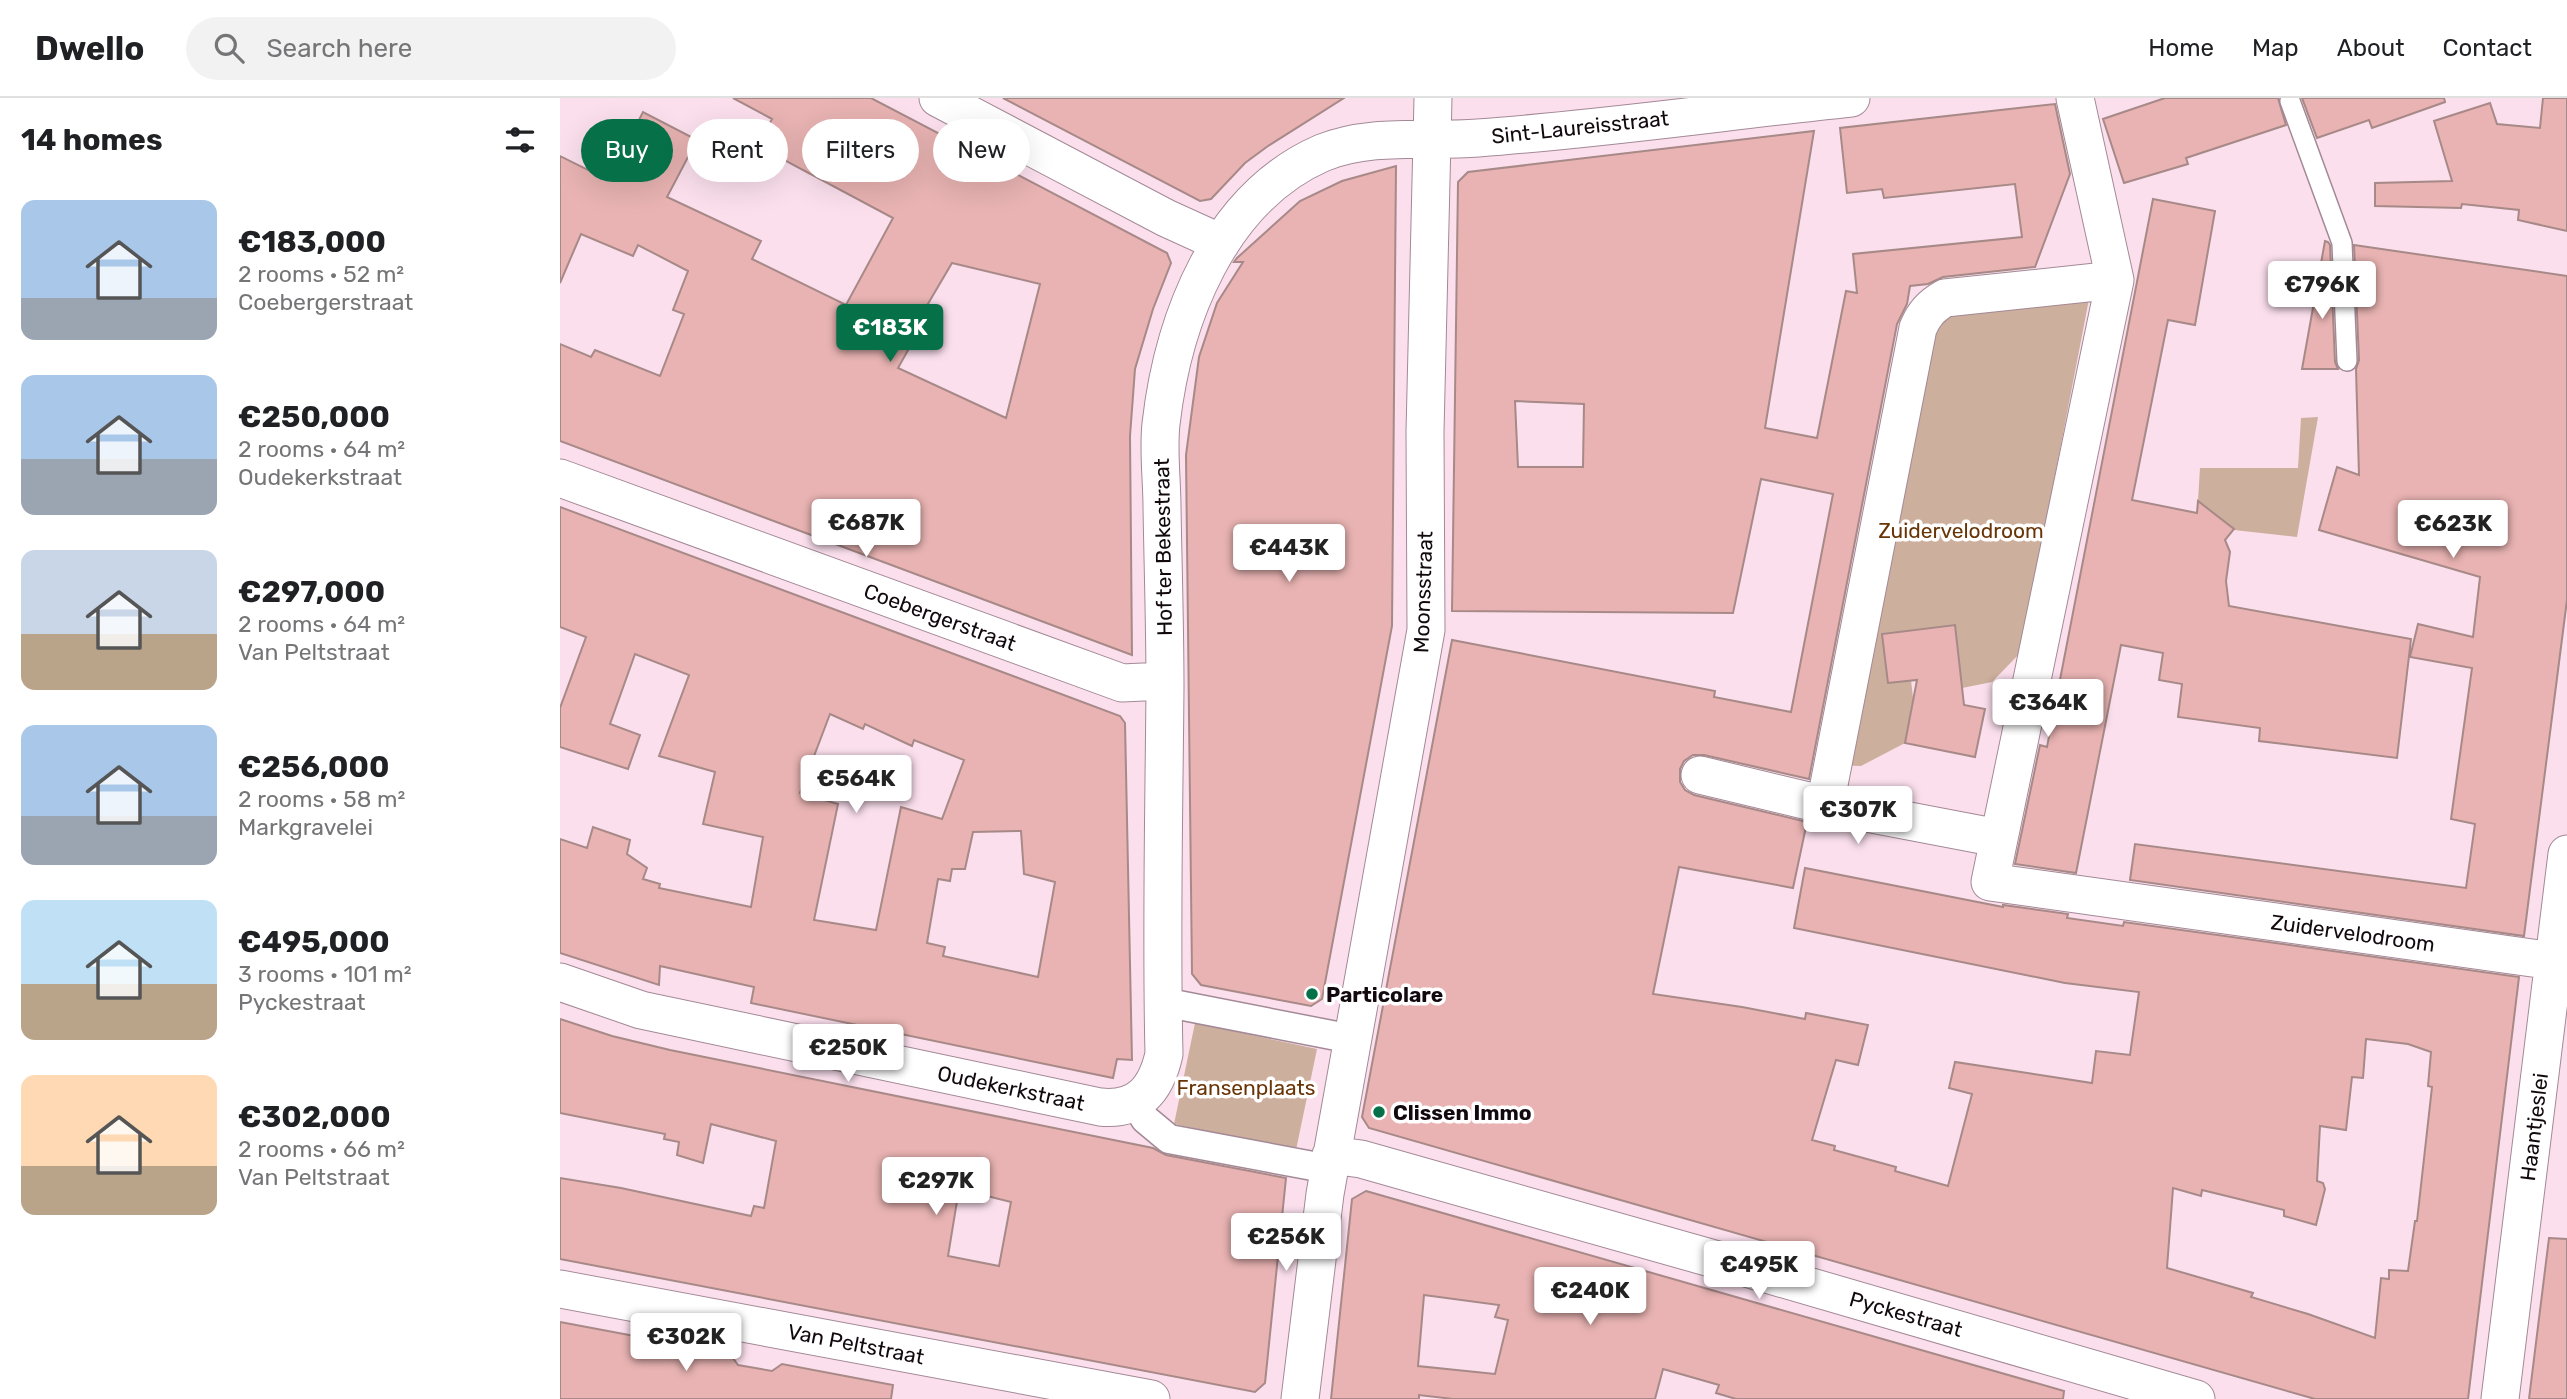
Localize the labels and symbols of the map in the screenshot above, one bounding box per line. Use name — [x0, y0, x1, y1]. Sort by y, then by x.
street label: Sint-Laureisstraat — [1490, 105, 1670, 149]
pin: €796K — [2273, 262, 2371, 321]
pin: €183K — [841, 304, 939, 364]
street label: Hof ter Bekestraat — [1149, 458, 1177, 636]
pin: €687K — [817, 500, 915, 559]
pin: €623K — [2404, 500, 2502, 560]
park label: Zuidervelodroom — [1878, 518, 2044, 543]
pin: €443K — [1240, 524, 1338, 584]
street label: Moonsstraat — [1408, 530, 1438, 654]
street label: Coebergerstraat — [860, 578, 1020, 656]
pin: €364K — [1999, 680, 2097, 739]
pin: €564K — [807, 756, 905, 815]
pin: €307K — [1809, 786, 1907, 846]
street label: Zuidervelodroom — [2269, 909, 2437, 957]
place label: Particolare — [1326, 982, 1443, 1007]
marker: Particolare — [1304, 986, 1320, 1002]
pin: €250K — [799, 1024, 897, 1084]
street label: Oudekerkstraat — [935, 1060, 1087, 1116]
street label: Haantjeslei — [2515, 1072, 2553, 1182]
park label: Fransenplaats — [1177, 1075, 1315, 1100]
place label: Clissen Immo — [1393, 1100, 1532, 1125]
marker: Clissen Immo — [1371, 1104, 1387, 1120]
pin: €297K — [887, 1158, 985, 1217]
pin: €256K — [1237, 1214, 1335, 1273]
pin: €495K — [1710, 1242, 1808, 1301]
pin: €240K — [1541, 1268, 1639, 1327]
street label: Pyckestraat — [1847, 1286, 1965, 1342]
pin: €302K — [637, 1314, 735, 1373]
street label: Van Peltstraat — [786, 1319, 926, 1369]

